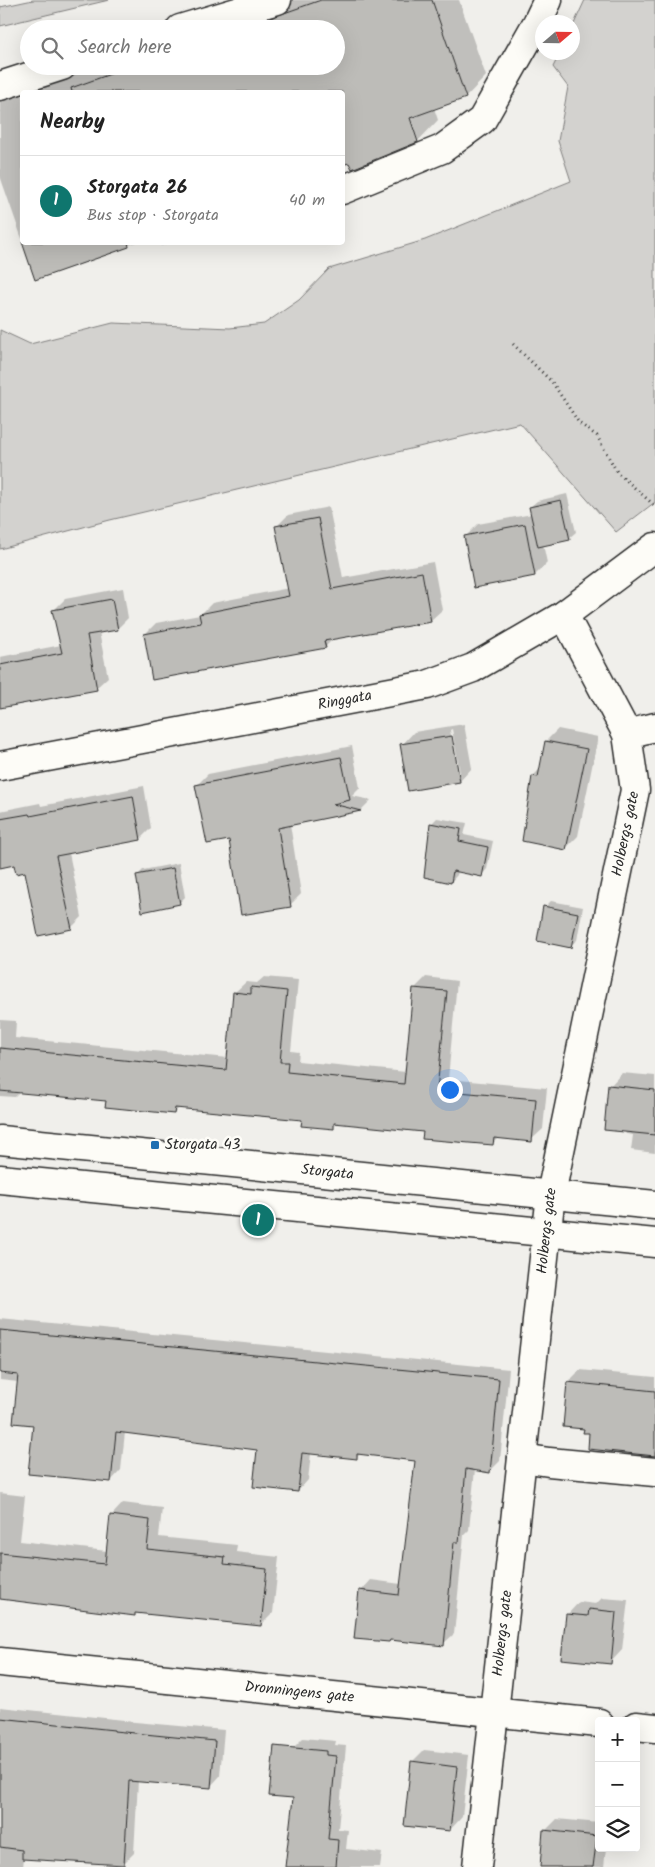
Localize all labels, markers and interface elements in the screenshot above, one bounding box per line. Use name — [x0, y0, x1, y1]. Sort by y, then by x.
north arrow — [535, 15, 580, 60]
search box — [20, 20, 345, 75]
text: Search here — [78, 33, 172, 63]
icon: search — [38, 34, 66, 62]
text: Nearby — [40, 106, 105, 139]
text: Storgata 26 — [87, 173, 187, 203]
text: 1 — [54, 188, 58, 213]
text: 40 m — [289, 188, 325, 213]
text: Bus stop · Storgata — [87, 203, 219, 228]
street label: Ringgata — [316, 684, 374, 717]
street label: Holbergs gate — [605, 789, 647, 879]
your location — [437, 1077, 463, 1103]
place label: Storgata 43 — [165, 1133, 241, 1157]
marker: Storgata 43 — [149, 1139, 161, 1151]
street label: Storgata — [300, 1158, 355, 1187]
street label: Holbergs gate — [530, 1185, 564, 1275]
pin: 1 — [242, 1201, 274, 1239]
street label: Holbergs gate — [486, 1589, 519, 1678]
street label: Dronningens gate — [243, 1675, 356, 1710]
map controls — [595, 1717, 640, 1852]
button: + — [595, 1717, 640, 1762]
button: − — [595, 1762, 640, 1807]
button: layers — [595, 1807, 640, 1852]

